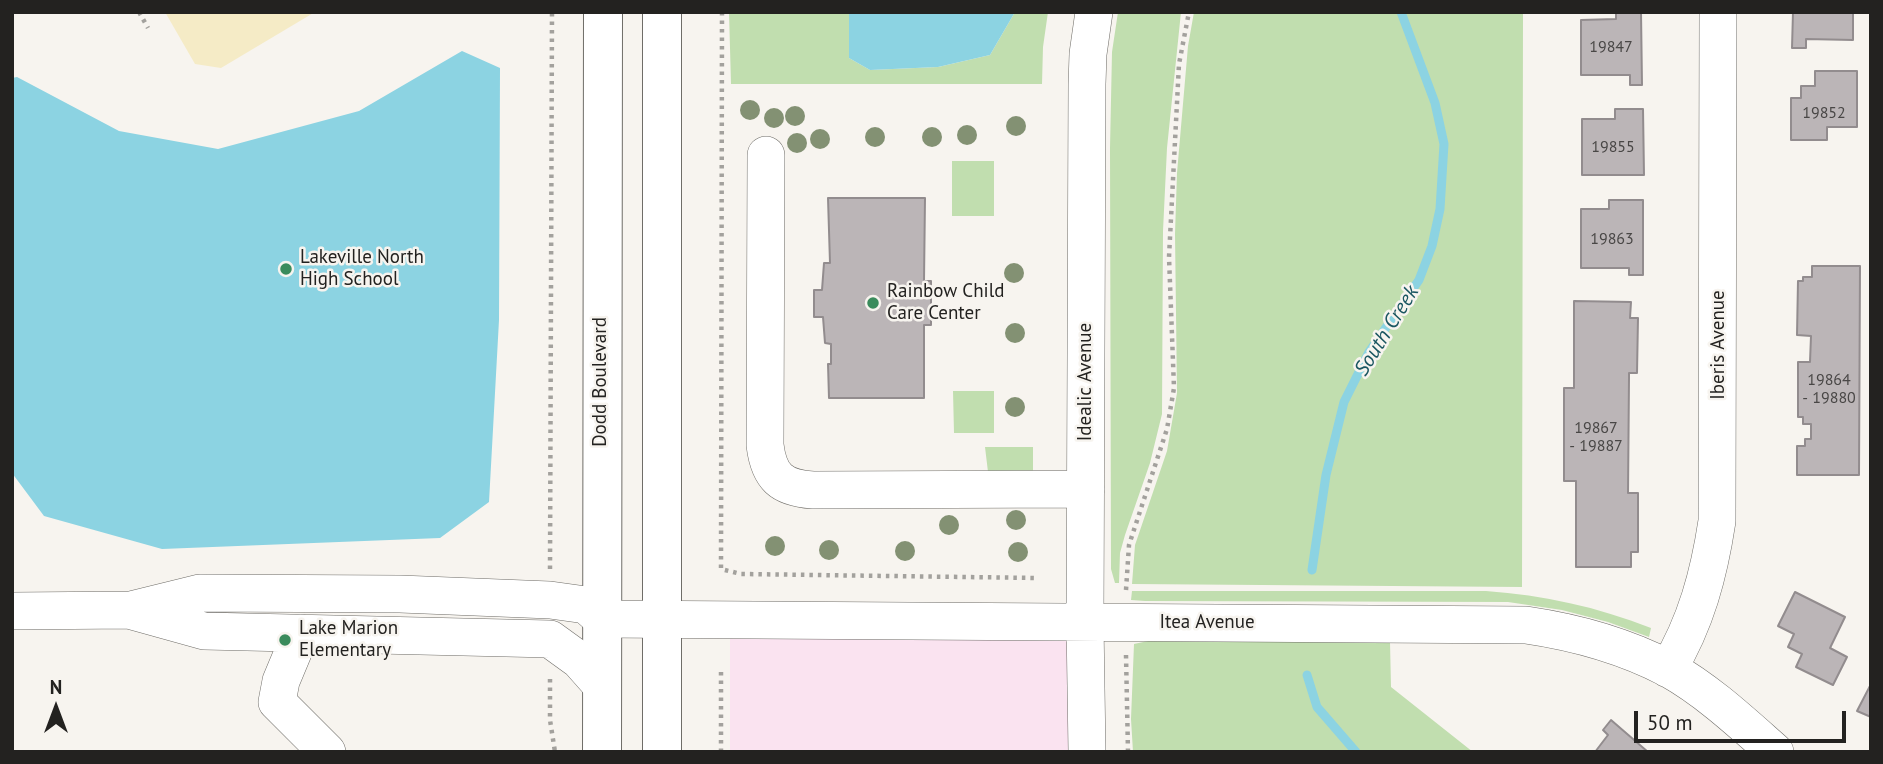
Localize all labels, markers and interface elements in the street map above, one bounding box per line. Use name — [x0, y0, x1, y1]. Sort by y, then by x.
house number: 19847 — [1589, 37, 1633, 57]
house number: 19852 — [1802, 103, 1846, 123]
house number: 19855 — [1591, 137, 1635, 157]
house number: 19863 — [1590, 229, 1634, 249]
place label: Lakeville North High School — [300, 247, 424, 291]
marker: Lakeville North High School — [278, 261, 294, 277]
place label: Rainbow Child Care Center — [887, 281, 1004, 325]
water label: South Creek — [1349, 281, 1425, 381]
street label: Iberis Avenue — [1708, 290, 1730, 400]
marker: Rainbow Child Care Center — [865, 295, 881, 311]
street label: Dodd Boulevard — [590, 317, 612, 447]
street label: Idealic Avenue — [1075, 323, 1097, 441]
house number: 19864 - 19880 — [1802, 370, 1856, 408]
house number: 19867 - 19887 — [1569, 418, 1623, 456]
street label: Itea Avenue — [1159, 612, 1255, 634]
place label: Lake Marion Elementary — [299, 618, 398, 662]
marker: Lake Marion Elementary — [277, 632, 293, 648]
north arrow — [21, 673, 91, 743]
text: N — [50, 675, 62, 699]
scale bar — [1638, 698, 1850, 742]
text: 50 m — [1647, 709, 1693, 736]

